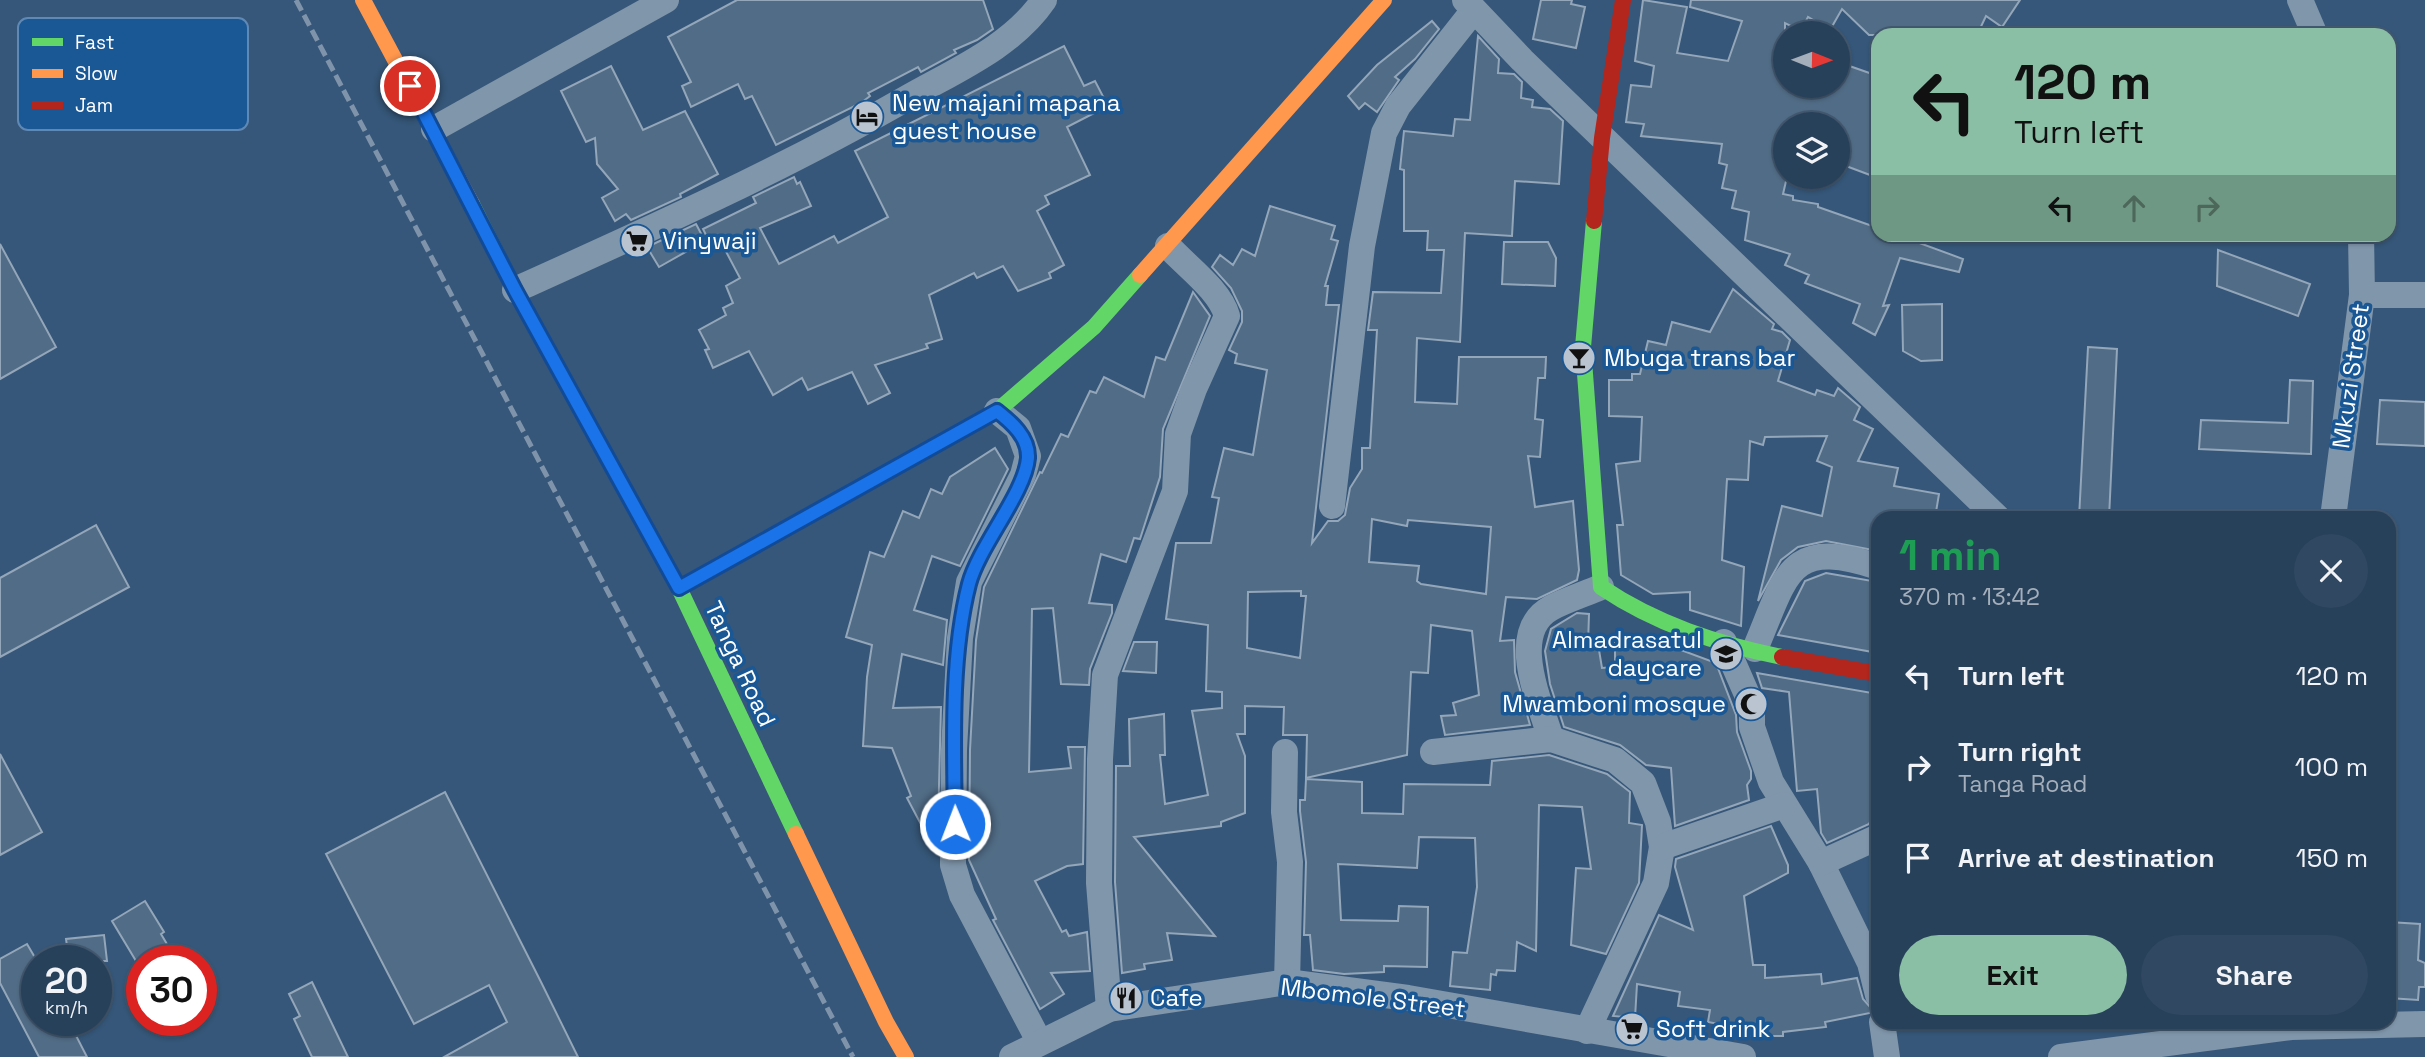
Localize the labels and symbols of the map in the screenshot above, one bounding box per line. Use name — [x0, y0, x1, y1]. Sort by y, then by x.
legend — [18, 18, 248, 130]
north arrow — [1773, 21, 1850, 98]
text: Fast — [75, 30, 115, 55]
pin — [380, 56, 440, 116]
text: Slow — [75, 61, 118, 86]
place label: New majani mapana guest house — [892, 87, 1121, 146]
text: Jam — [75, 93, 113, 118]
hotel icon: New majani mapana guest house — [848, 98, 886, 136]
supermarket icon: Vinywaji — [618, 222, 656, 260]
place label: Vinywaji — [662, 225, 757, 256]
street label: Mkuzi Street — [2325, 301, 2376, 451]
bar icon: Mbuga trans bar — [1560, 339, 1598, 377]
place label: Mbuga trans bar — [1604, 342, 1796, 373]
street label: Tanga Road — [698, 596, 783, 731]
place label: Almadrasatul daycare — [1552, 624, 1702, 683]
school or university icon: Almadrasatul daycare — [1707, 635, 1745, 673]
mosque icon: Mwamboni mosque — [1732, 685, 1770, 723]
place label: Mwamboni mosque — [1502, 688, 1726, 719]
position arrow — [918, 787, 992, 861]
speed limit sign: 30 — [126, 945, 217, 1036]
street label: Mbomole Street — [1279, 971, 1467, 1024]
restaurant icon: Cafe — [1107, 979, 1145, 1017]
place label: Cafe — [1150, 982, 1203, 1013]
supermarket icon: Soft drink — [1613, 1010, 1651, 1048]
place label: Soft drink — [1656, 1013, 1771, 1044]

